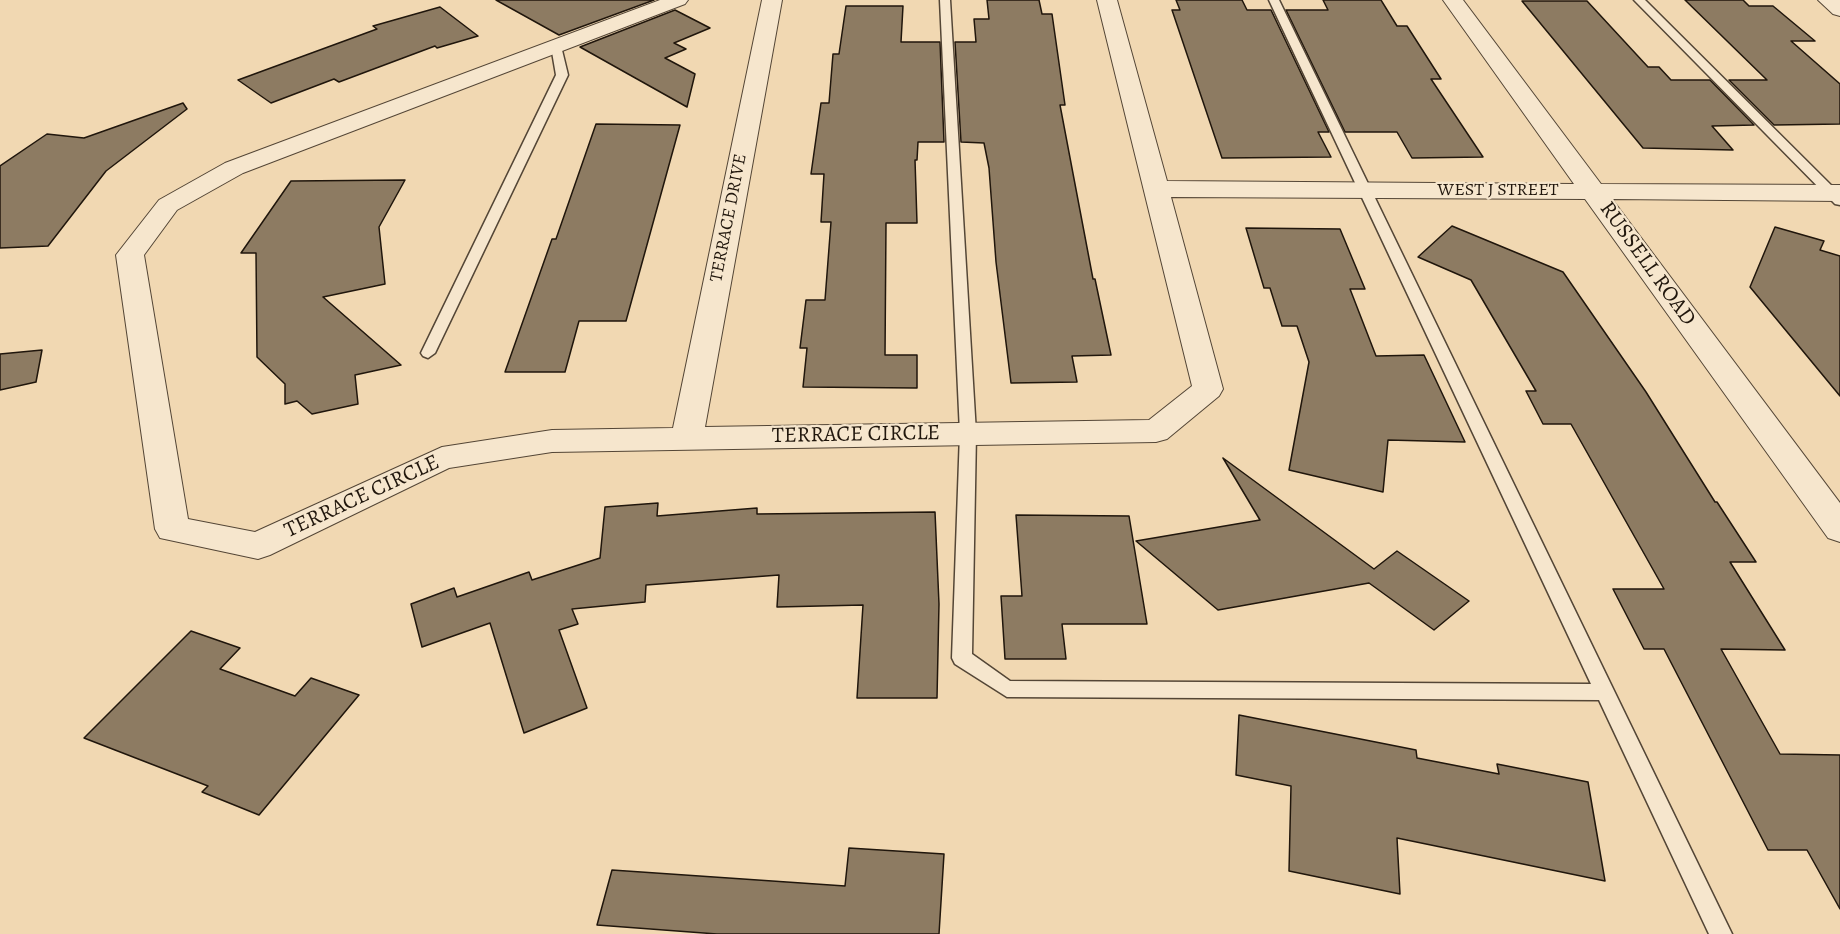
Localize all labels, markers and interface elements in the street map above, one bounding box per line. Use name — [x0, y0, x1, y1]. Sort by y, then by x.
street label: TERRACE DRIVE — [706, 152, 752, 284]
street label: WEST J STREET — [1437, 180, 1559, 202]
street label: RUSSELL ROAD — [1593, 197, 1701, 331]
street label: TERRACE CIRCLE — [772, 420, 940, 450]
street label: TERRACE CIRCLE — [280, 450, 444, 544]

